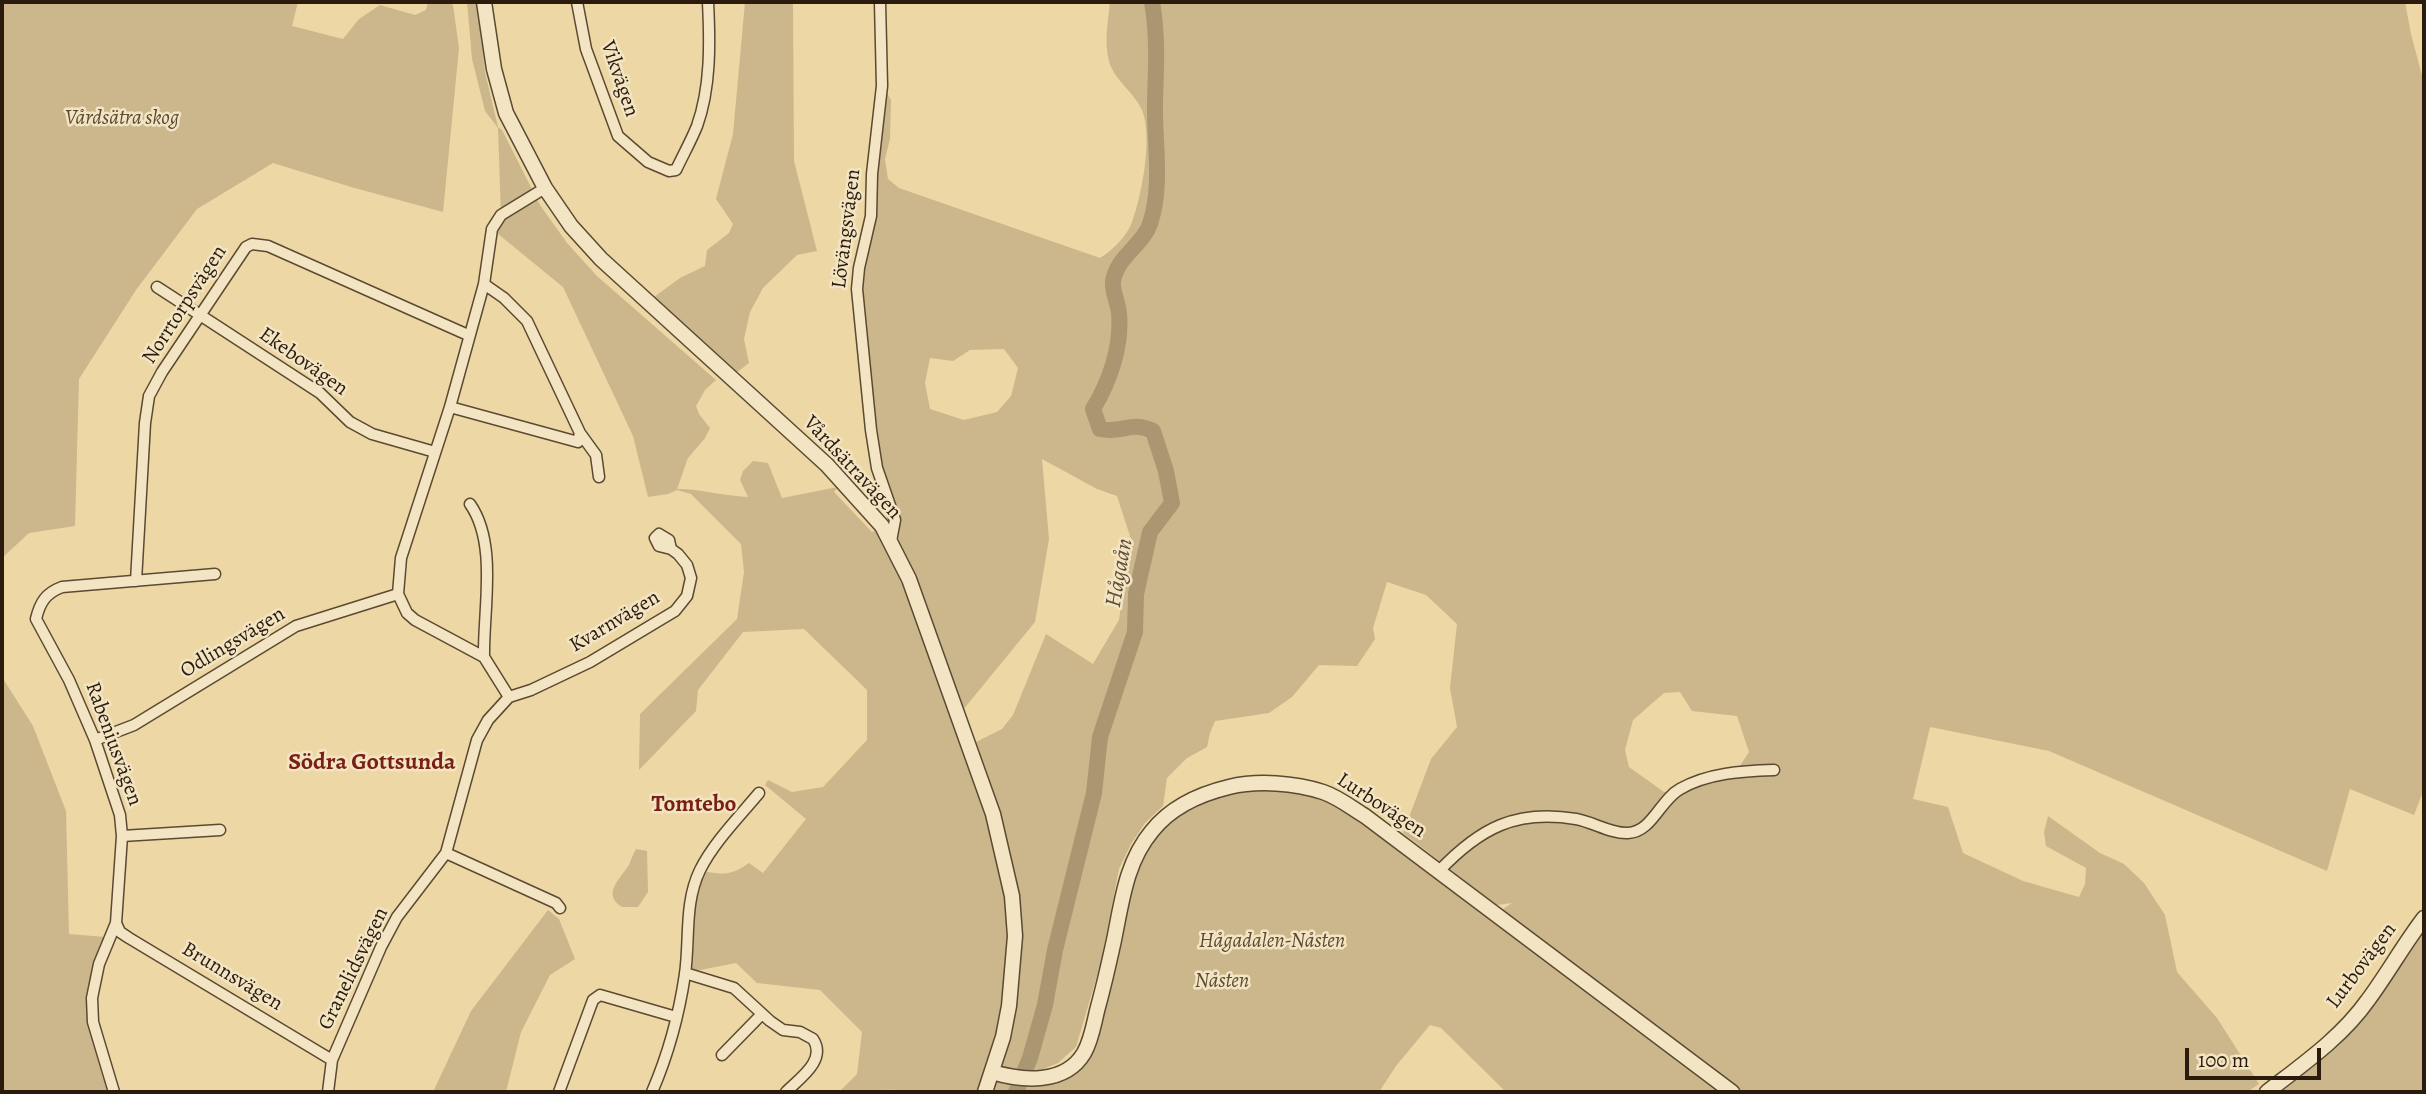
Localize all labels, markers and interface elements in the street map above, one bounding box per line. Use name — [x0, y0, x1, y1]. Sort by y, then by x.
street label: Vikvägen — [594, 38, 644, 120]
park label: Vårdsätra skog — [65, 106, 179, 132]
street label: Lövängsvägen — [827, 168, 867, 290]
street label: Norrtorpsvägen — [137, 241, 233, 369]
street label: Ekebovägen — [254, 322, 352, 402]
street label: Vårdsätravägen — [798, 411, 906, 525]
water label: Hågaån — [1100, 536, 1140, 610]
street label: Kvarnvägen — [565, 585, 665, 659]
street label: Odlingsvägen — [176, 602, 290, 684]
street label: Rabeniusvägen — [79, 679, 147, 809]
district label: Södra Gottsunda — [288, 749, 456, 777]
street label: Lurbovägen — [1332, 768, 1430, 844]
district label: Tomtebo — [652, 791, 736, 819]
street label: Granelidsvägen — [313, 904, 395, 1034]
street label: Lurbovägen — [2322, 918, 2402, 1014]
park label: Hågadalen-Nåsten — [1199, 929, 1345, 955]
street label: Brunnsvägen — [177, 937, 287, 1017]
park label: Nåsten — [1195, 969, 1249, 995]
scale bar — [2188, 1034, 2324, 1078]
text: 100 m — [2198, 1046, 2249, 1074]

